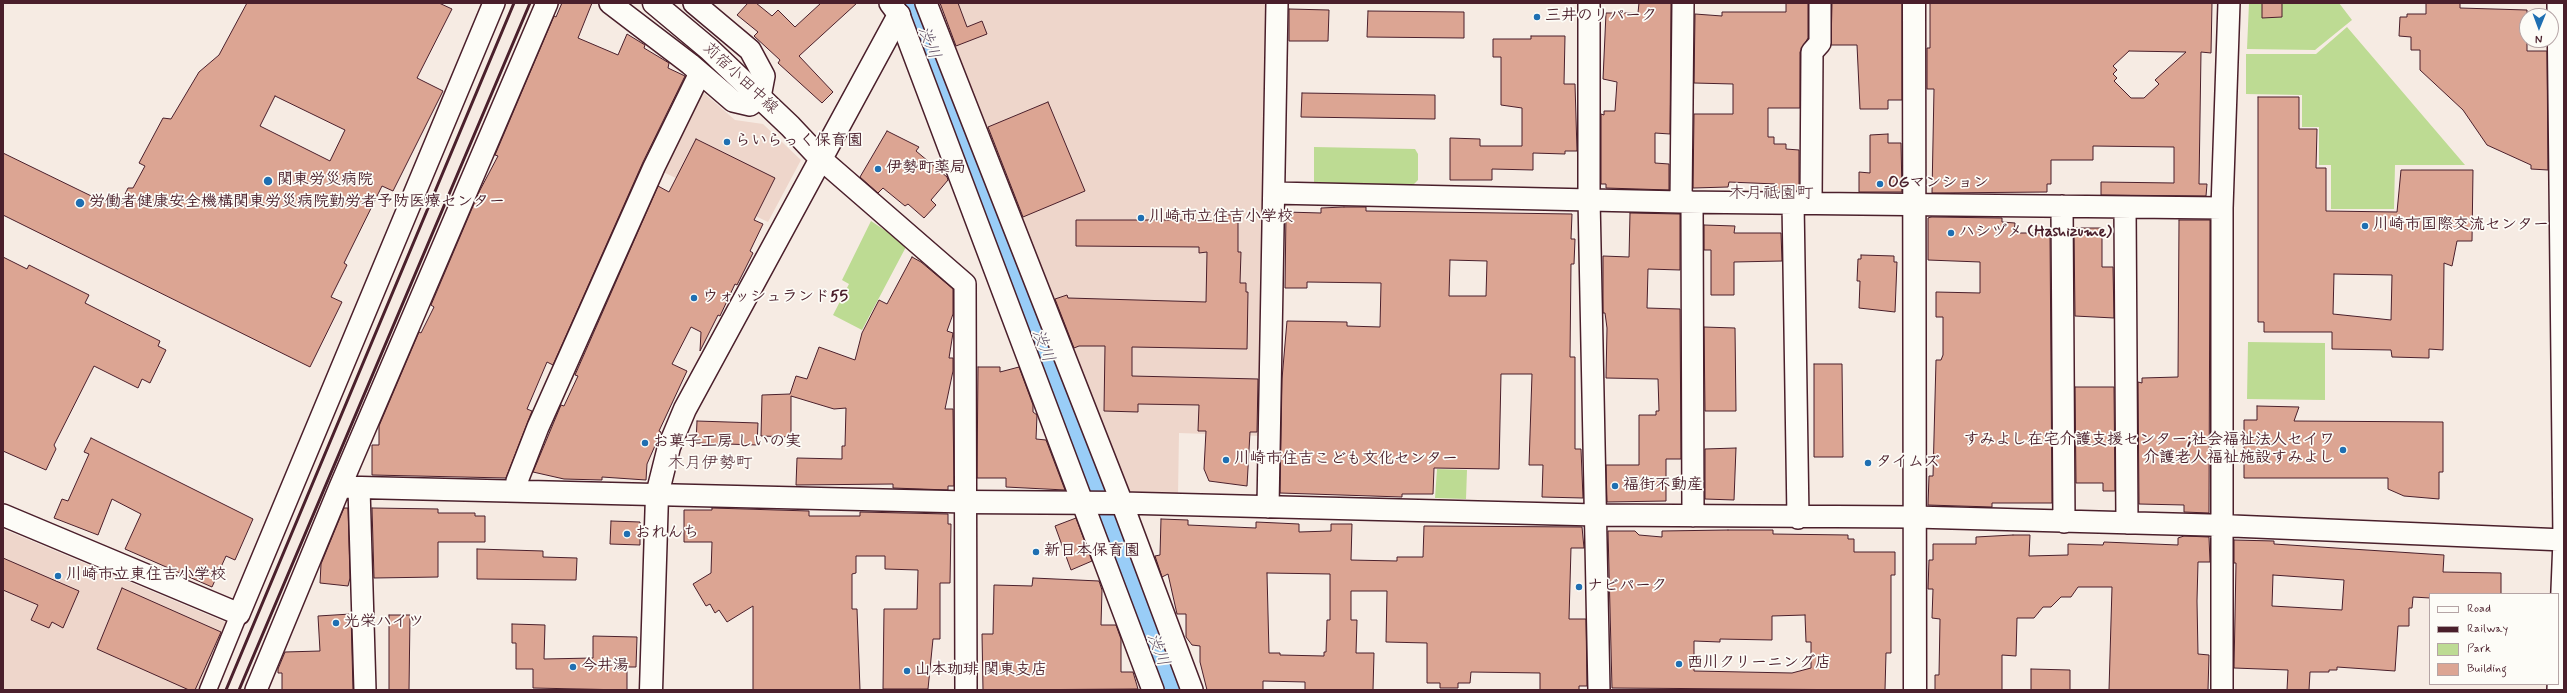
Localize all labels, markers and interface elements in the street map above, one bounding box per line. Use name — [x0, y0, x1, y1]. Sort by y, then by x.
place label: 三井のリパーク — [1545, 7, 1657, 27]
north arrow — [2519, 8, 2559, 48]
marker: 三井のリパーク — [1532, 12, 1542, 22]
water label: 渋川 — [912, 23, 944, 63]
text: N — [2535, 32, 2543, 46]
street label: 苅宿小田中線 — [698, 39, 782, 119]
place label: らいらっく保育園 — [735, 132, 863, 152]
marker: らいらっく保育園 — [722, 137, 732, 147]
place label: 伊勢町薬局 — [886, 159, 966, 179]
marker: 伊勢町薬局 — [873, 164, 883, 174]
place label: 関東労災病院 — [277, 171, 373, 191]
place label: OGマンション — [1888, 174, 1989, 194]
marker: 関東労災病院 — [262, 175, 274, 187]
marker: OGマンション — [1875, 179, 1885, 189]
district label: 木月祗園町 — [1729, 184, 1813, 204]
place label: 労働者健康安全機構関東労災病院勤労者予防医療センター — [89, 193, 505, 213]
marker: 労働者健康安全機構関東労災病院勤労者予防医療センター — [74, 197, 86, 209]
place label: 川崎市立住吉小学校 — [1149, 208, 1293, 228]
marker: 川崎市立住吉小学校 — [1136, 213, 1146, 223]
place label: 川崎市国際交流センター — [2373, 216, 2549, 236]
marker: 川崎市国際交流センター — [2360, 221, 2370, 231]
place label: ハシヅメ (Hashizume) — [1959, 223, 2112, 243]
marker: ハシヅメ (Hashizume) — [1946, 228, 1956, 238]
place label: ウォッシュランド55 — [702, 288, 848, 308]
marker: ウォッシュランド55 — [689, 293, 699, 303]
water label: 渋川 — [1026, 326, 1058, 366]
place label: すみよし在宅介護支援センター;社会福祉法人セイワ 介護老人福祉施設すみよし — [1963, 431, 2335, 469]
place label: お菓子工房 しいの実 — [653, 433, 801, 453]
marker: お菓子工房 しいの実 — [640, 438, 650, 448]
marker: すみよし在宅介護支援センター;社会福祉法人セイワ 介護老人福祉施設すみよし — [2338, 445, 2348, 455]
place label: 川崎市住吉こども文化センター — [1234, 450, 1458, 470]
place label: タイムズ — [1876, 453, 1940, 473]
district label: 木月伊勢町 — [668, 454, 752, 474]
marker: 川崎市住吉こども文化センター — [1221, 455, 1231, 465]
marker: タイムズ — [1863, 458, 1873, 468]
place label: 福街不動産 — [1623, 476, 1703, 496]
marker: 福街不動産 — [1610, 481, 1620, 491]
place label: おれんち — [635, 524, 699, 544]
marker: おれんち — [622, 529, 632, 539]
place label: 新日本保育園 — [1044, 542, 1140, 562]
marker: 新日本保育園 — [1031, 547, 1041, 557]
place label: 川崎市立東住吉小学校 — [66, 566, 226, 586]
marker: 川崎市立東住吉小学校 — [53, 571, 63, 581]
place label: ナビパーク — [1587, 577, 1667, 597]
marker: ナビパーク — [1574, 582, 1584, 592]
legend — [2429, 593, 2559, 685]
text: Road — [2467, 601, 2491, 617]
place label: 光栄ハイツ — [344, 613, 424, 633]
marker: 光栄ハイツ — [331, 618, 341, 628]
text: Railway — [2467, 621, 2508, 637]
water label: 渋川 — [1141, 630, 1173, 670]
text: Park — [2467, 641, 2491, 657]
place label: 西川クリーニング店 — [1687, 654, 1831, 674]
place label: 今井湯 — [581, 657, 629, 677]
marker: 西川クリーニング店 — [1674, 659, 1684, 669]
place label: 山本珈琲 関東支店 — [915, 661, 1047, 681]
text: Building — [2467, 661, 2507, 677]
marker: 今井湯 — [568, 662, 578, 672]
marker: 山本珈琲 関東支店 — [902, 666, 912, 676]

